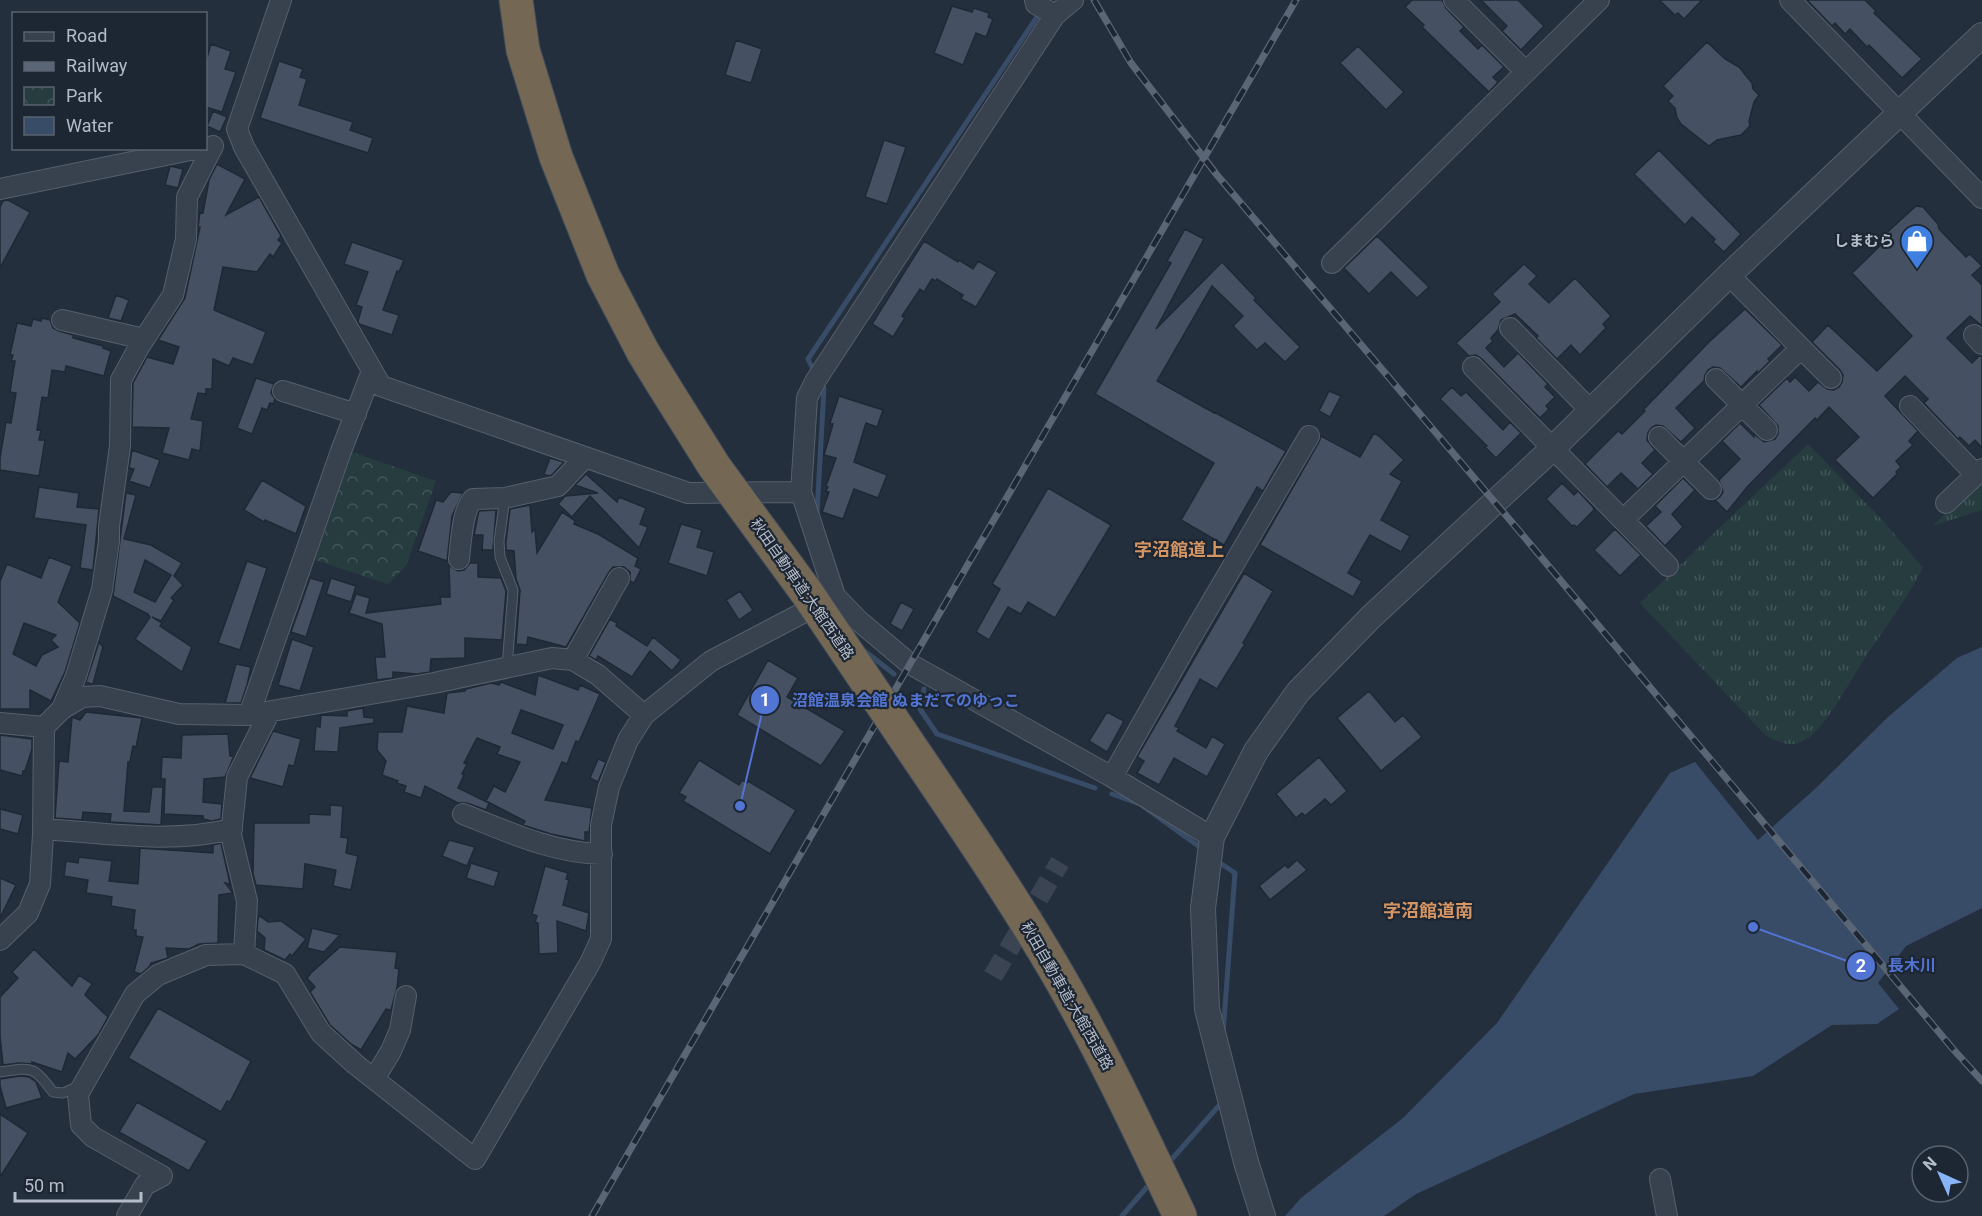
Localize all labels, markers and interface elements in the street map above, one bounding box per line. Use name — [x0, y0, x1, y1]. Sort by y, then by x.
legend — [12, 12, 207, 150]
text: Road — [66, 25, 107, 46]
text: Railway — [66, 55, 128, 76]
text: Park — [66, 85, 103, 106]
text: Water — [66, 115, 113, 136]
shop icon: しまむら — [1899, 223, 1935, 270]
place label: しまむら — [1834, 232, 1894, 250]
street label: 秋田自動車道;大館西道路 — [746, 515, 858, 663]
district label: 字沼館道上 — [1134, 539, 1224, 560]
callout: 沼館温泉会館 ぬまだてのゆっこ — [750, 683, 1032, 717]
text: 1 — [760, 689, 770, 710]
text: 沼館温泉会館 ぬまだてのゆっこ — [792, 691, 1020, 710]
district label: 字沼館道南 — [1383, 900, 1473, 921]
street label: 秋田自動車道;大館西道路 — [1017, 919, 1117, 1073]
callout: 長木川 — [1846, 949, 1948, 983]
text: 2 — [1856, 955, 1866, 976]
text: 長木川 — [1888, 956, 1936, 975]
north arrow — [1910, 1144, 1970, 1204]
text: N — [1919, 1153, 1940, 1174]
scale bar — [15, 1165, 141, 1203]
text: 50 m — [24, 1175, 64, 1196]

